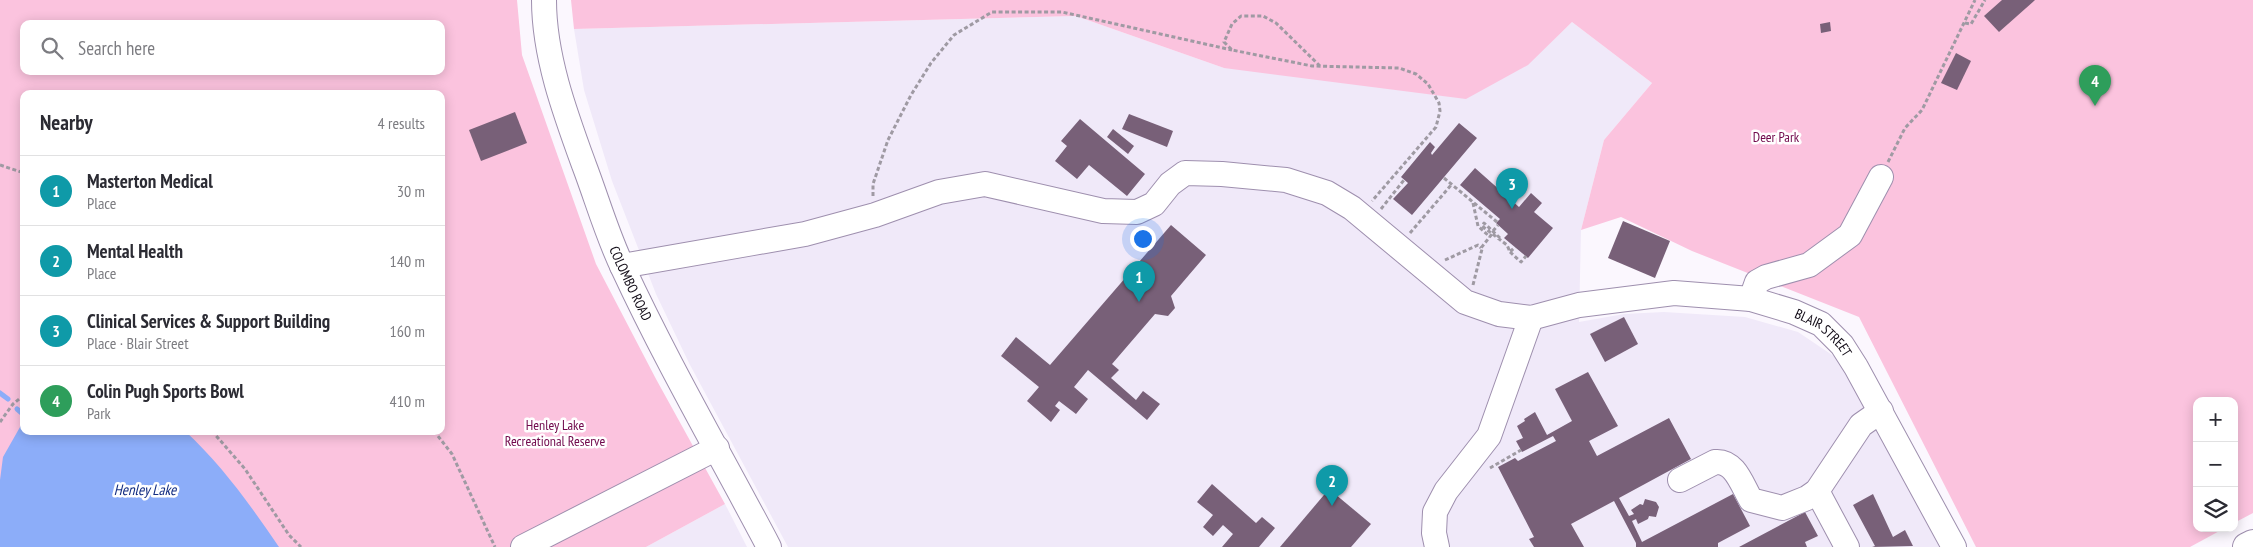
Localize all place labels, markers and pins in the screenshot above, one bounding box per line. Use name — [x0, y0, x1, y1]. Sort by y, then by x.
pin: 4 — [2079, 65, 2111, 106]
pin: 3 — [1496, 168, 1528, 209]
pin: 1 — [1123, 261, 1155, 302]
pin: 2 — [1316, 465, 1348, 506]

